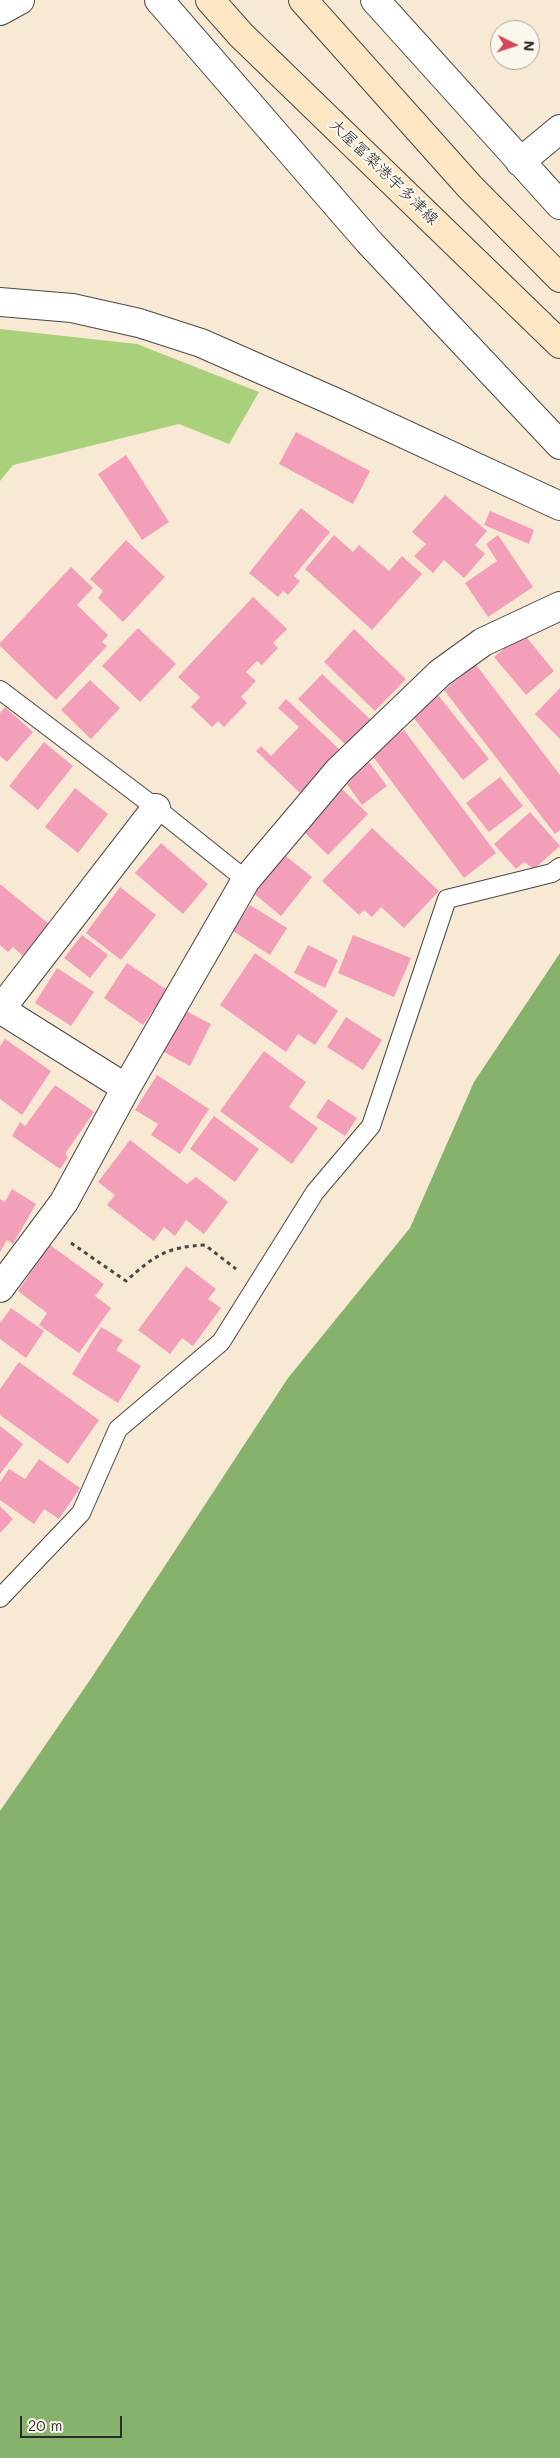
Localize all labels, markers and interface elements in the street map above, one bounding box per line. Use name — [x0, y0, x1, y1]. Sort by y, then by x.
north arrow — [490, 20, 540, 70]
text: N — [520, 40, 539, 52]
street label: 大屋冨築港宇多津線 — [326, 115, 442, 229]
scale bar — [22, 2406, 125, 2438]
text: 20 m — [28, 2415, 62, 2435]

